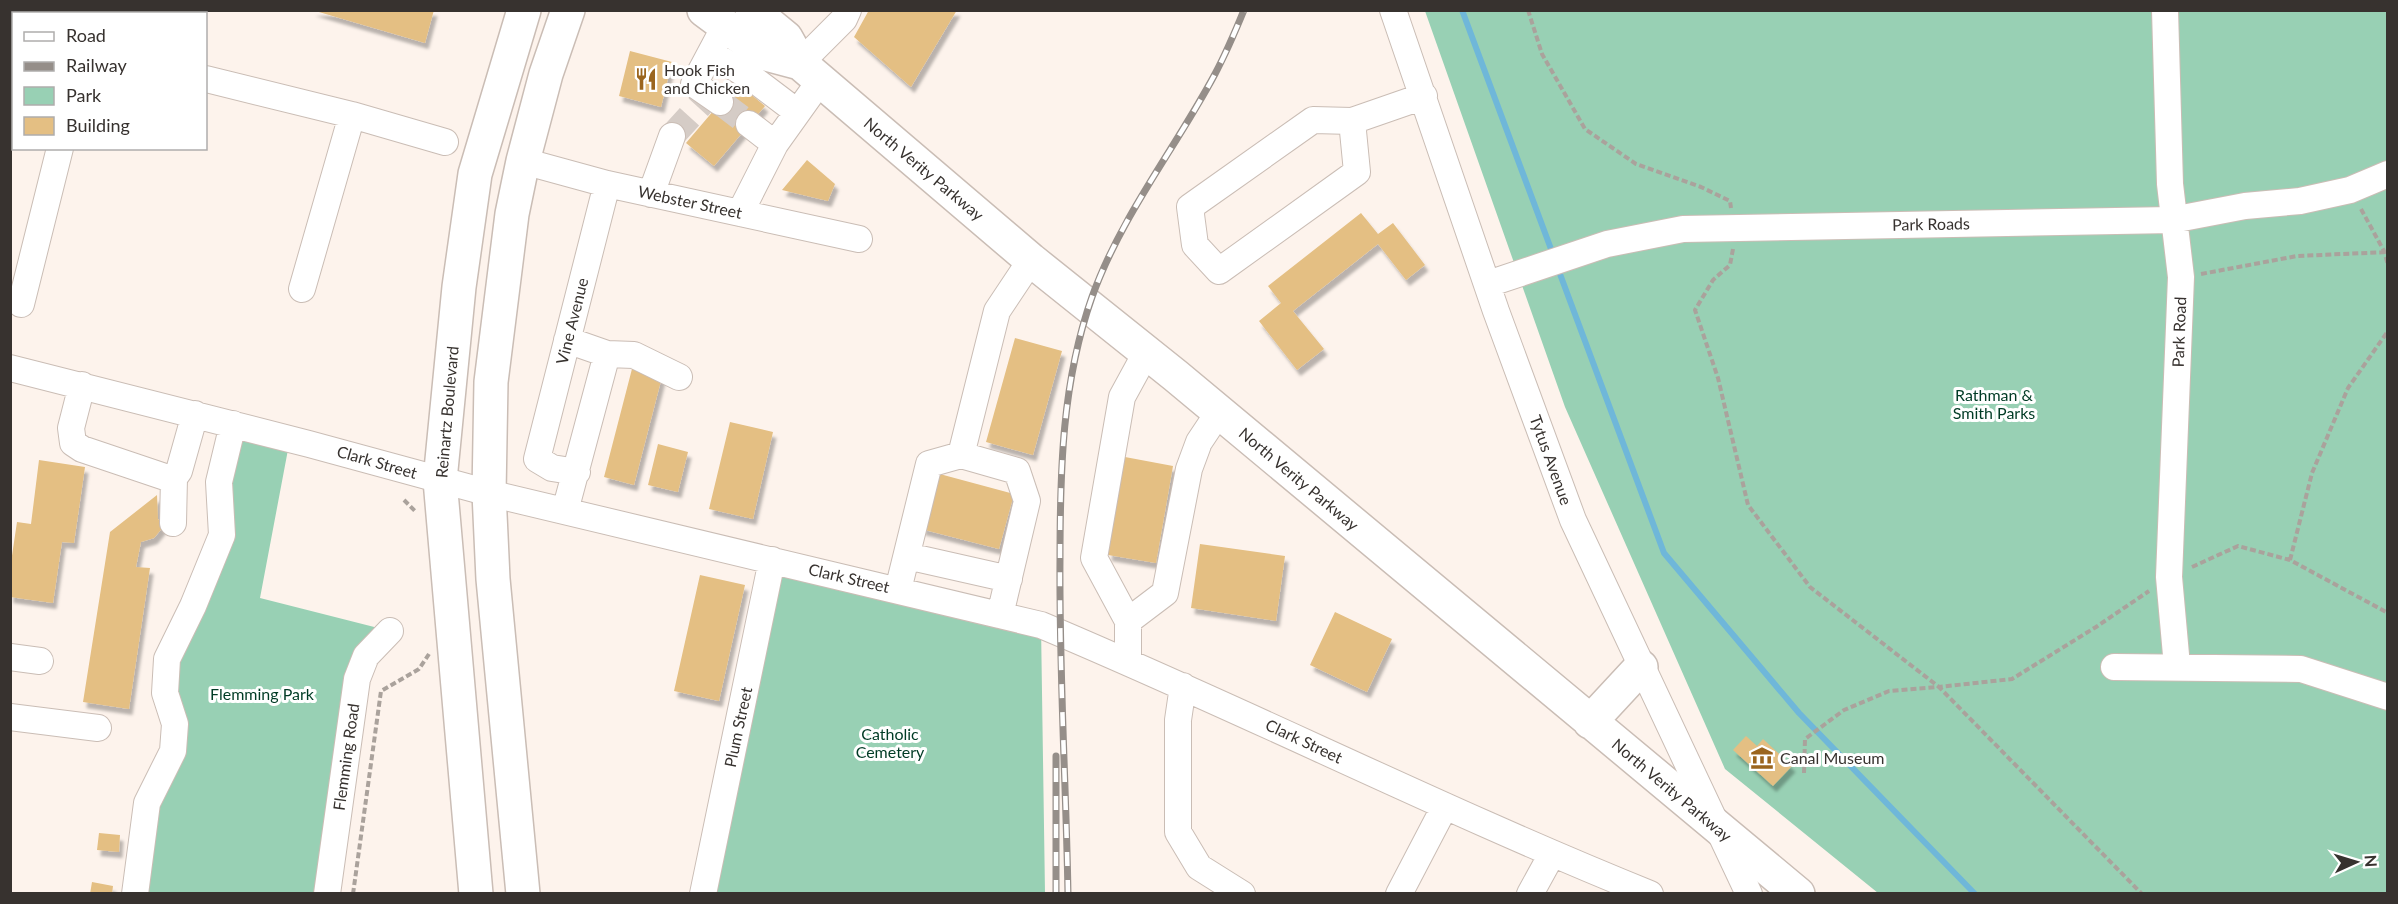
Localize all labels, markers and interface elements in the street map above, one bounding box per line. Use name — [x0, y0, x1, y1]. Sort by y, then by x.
legend — [12, 12, 207, 150]
text: Road — [66, 24, 106, 46]
text: Railway — [66, 54, 127, 76]
place label: Hook Fish and Chicken — [664, 60, 750, 97]
restaurant icon: Hook Fish and Chicken — [633, 66, 659, 92]
text: Park — [66, 84, 102, 106]
street label: North Verity Parkway — [861, 113, 989, 225]
text: Building — [66, 114, 130, 136]
street label: Webster Street — [636, 181, 744, 222]
street label: Park Roads — [1892, 213, 1970, 234]
street label: Vine Avenue — [552, 276, 591, 366]
street label: Park Road — [2168, 296, 2189, 368]
street label: Reinartz Boulevard — [431, 345, 462, 479]
park label: Rathman & Smith Parks — [1953, 385, 2035, 422]
street label: Tytus Avenue — [1526, 412, 1577, 507]
street label: North Verity Parkway — [1236, 423, 1364, 535]
street label: Clark Street — [335, 441, 420, 482]
street label: Clark Street — [807, 559, 892, 596]
park label: Flemming Park — [210, 684, 315, 703]
street label: Plum Street — [720, 685, 755, 769]
street label: Flemming Road — [329, 702, 362, 812]
street label: Clark Street — [1263, 714, 1346, 767]
park label: Catholic Cemetery — [856, 724, 925, 761]
street label: North Verity Parkway — [1609, 734, 1737, 846]
museum icon: Canal Museum — [1749, 745, 1775, 771]
place label: Canal Museum — [1780, 748, 1884, 767]
north arrow — [2326, 832, 2386, 892]
text: N — [2362, 854, 2381, 868]

